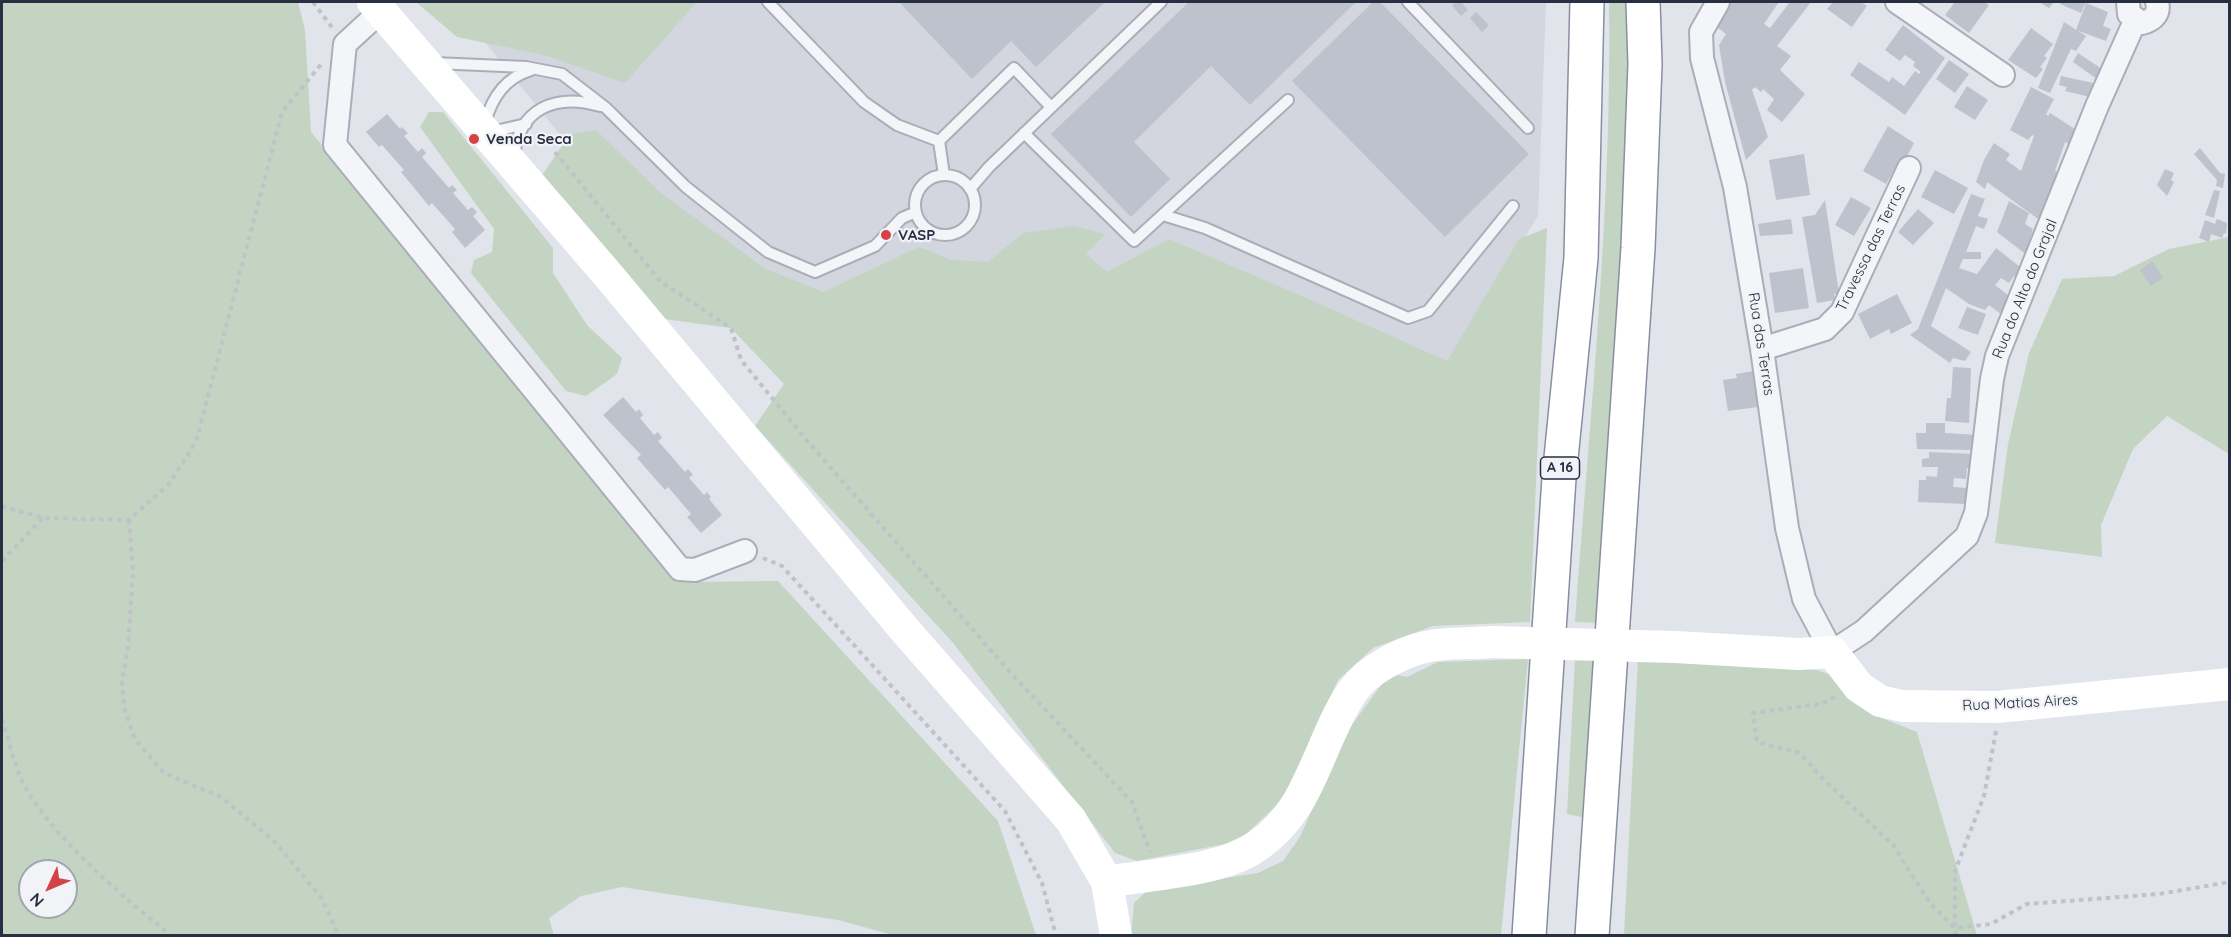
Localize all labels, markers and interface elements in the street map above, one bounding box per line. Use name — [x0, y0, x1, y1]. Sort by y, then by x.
place label: Venda Seca — [486, 130, 572, 148]
marker: Venda Seca — [467, 132, 481, 146]
street label: Travessa das Terras — [1832, 182, 1910, 314]
street label: Rua do Alto do Grajal — [1989, 217, 2061, 361]
place label: VASP — [898, 226, 935, 244]
marker: VASP — [879, 228, 893, 242]
street label: Rua das Terras — [1744, 291, 1778, 397]
road number: A 16 — [1540, 457, 1580, 479]
street label: Rua Matias Aires — [1962, 691, 2078, 715]
north arrow — [18, 859, 78, 919]
text: N — [25, 889, 48, 911]

